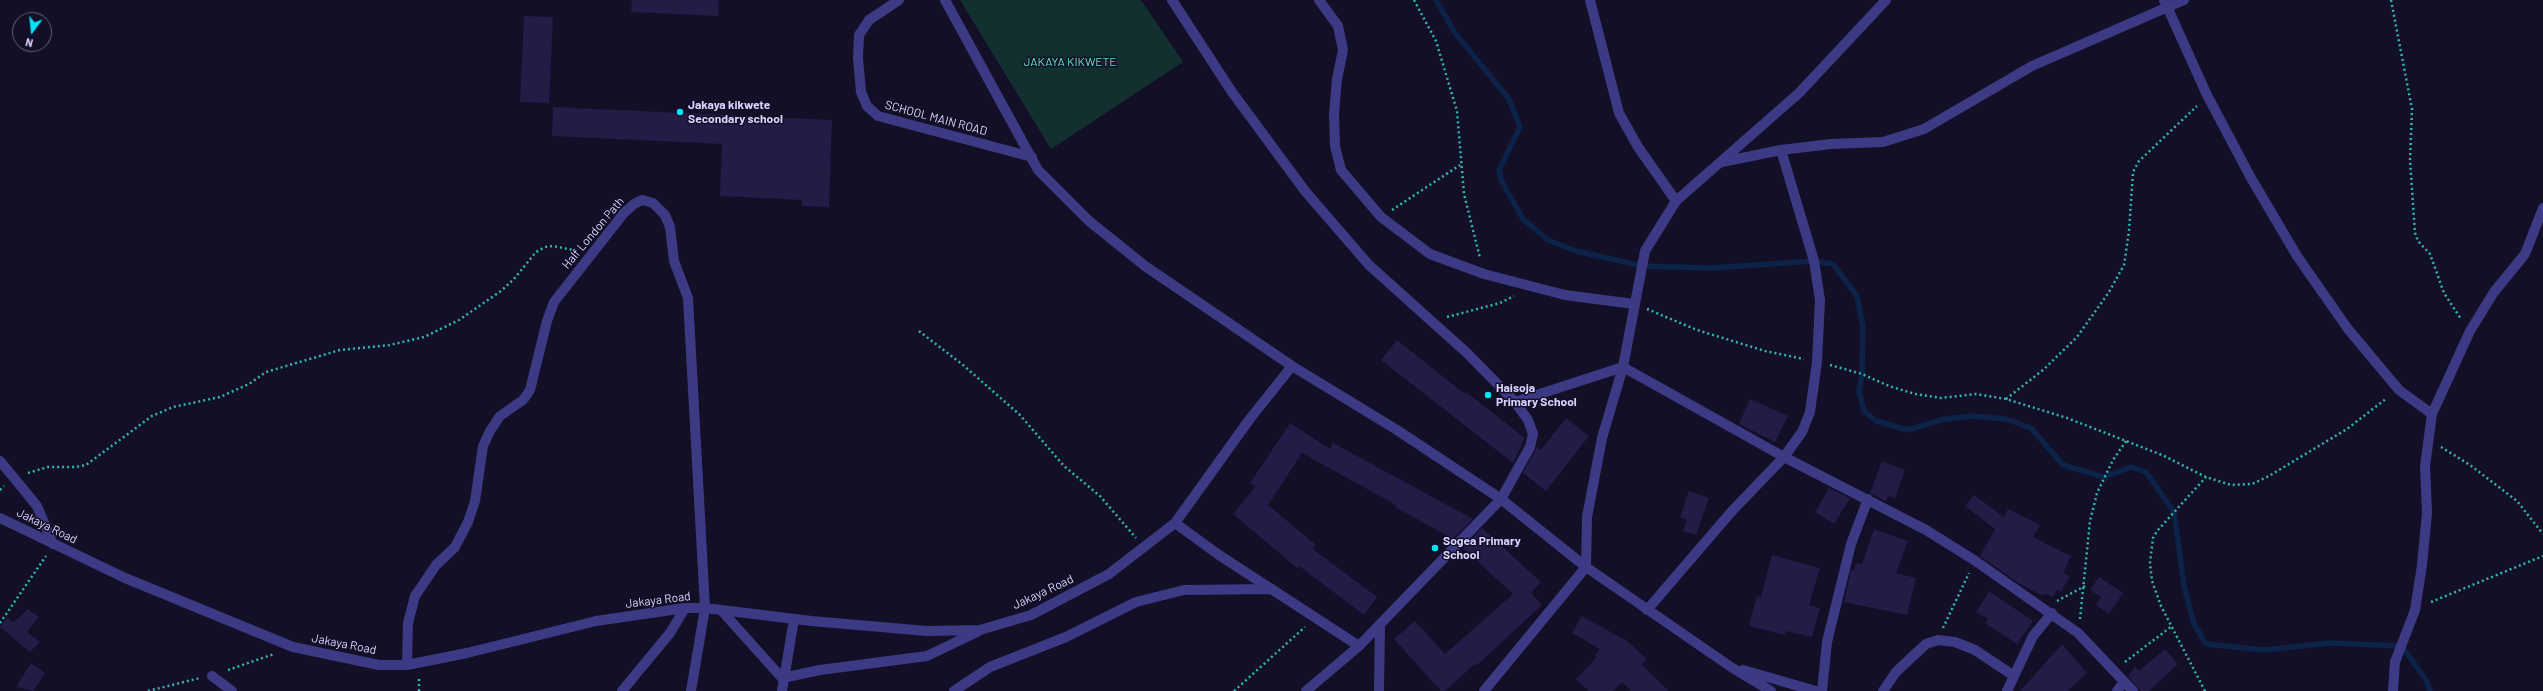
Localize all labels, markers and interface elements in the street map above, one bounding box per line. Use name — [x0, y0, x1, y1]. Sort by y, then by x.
north arrow — [12, 12, 52, 52]
text: N — [24, 36, 34, 50]
park label: JAKAYA KIKWETE — [1023, 55, 1117, 69]
street label: SCHOOL MAIN ROAD — [883, 97, 989, 139]
place label: Jakaya kikwete Secondary school — [688, 98, 783, 126]
marker: Jakaya kikwete Secondary school — [675, 107, 685, 117]
street label: Half London Path — [559, 194, 627, 272]
place label: Haisoja Primary School — [1496, 381, 1577, 409]
marker: Haisoja Primary School — [1483, 390, 1493, 400]
street label: Jakaya Road — [14, 505, 80, 547]
place label: Sogea Primary School — [1443, 534, 1521, 562]
marker: Sogea Primary School — [1430, 543, 1440, 553]
street label: Jakaya Road — [1010, 572, 1076, 612]
street label: Jakaya Road — [625, 589, 691, 611]
street label: Jakaya Road — [310, 631, 378, 657]

